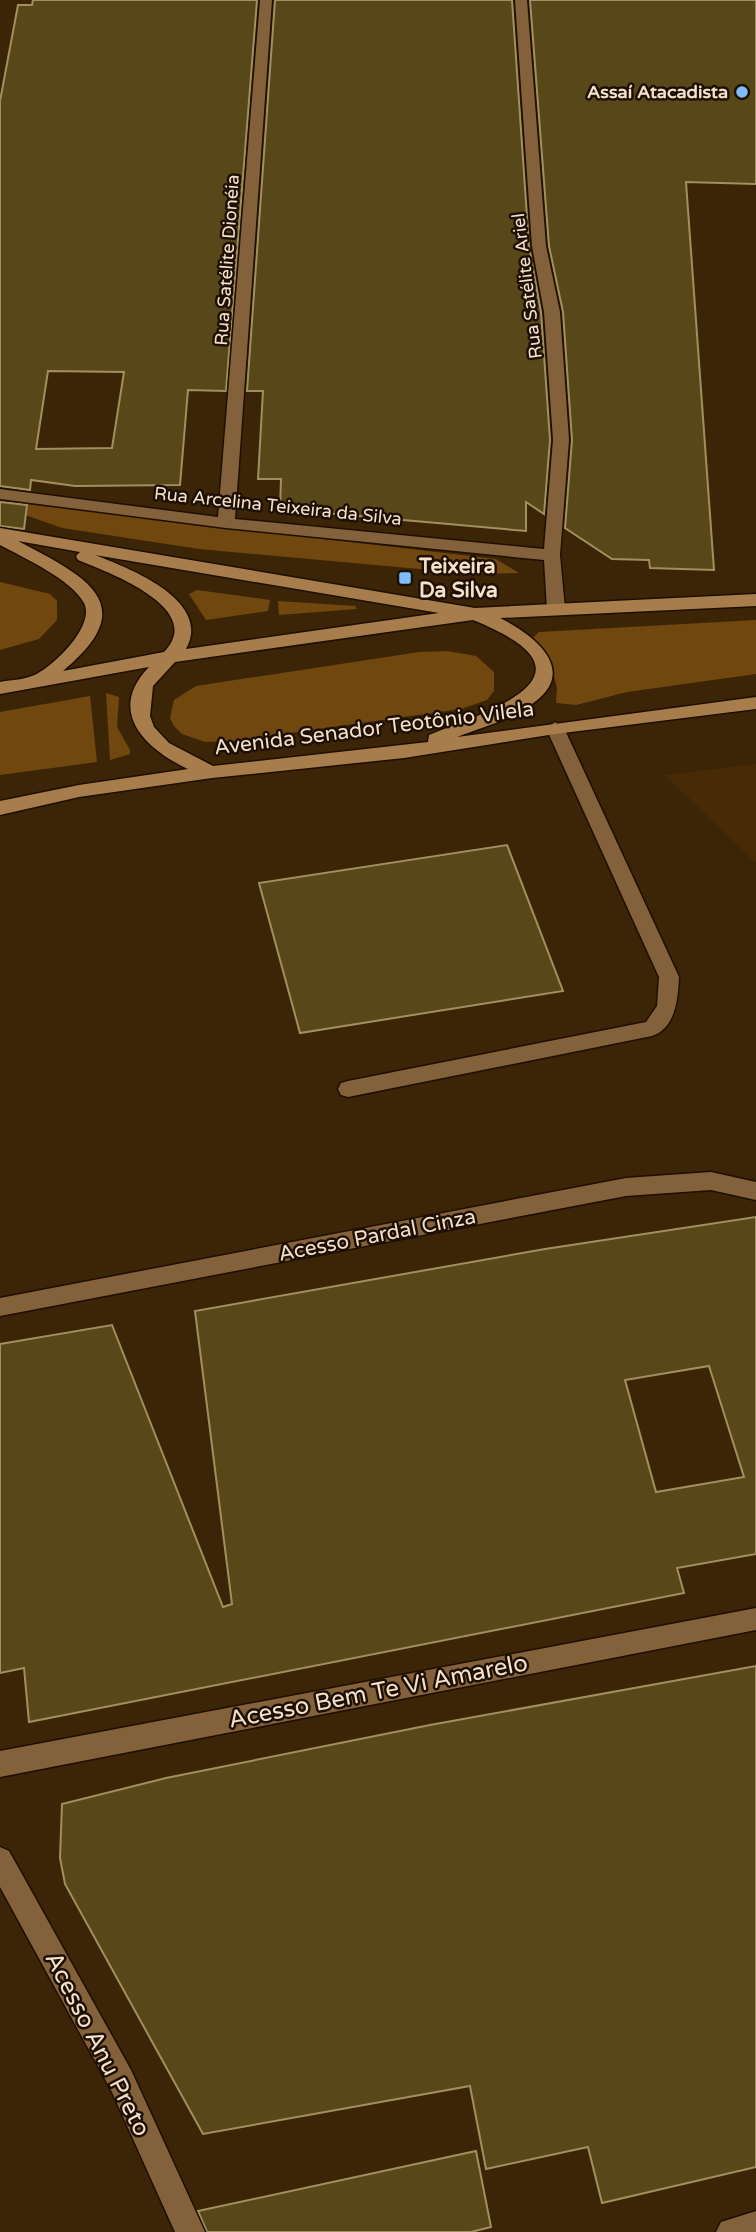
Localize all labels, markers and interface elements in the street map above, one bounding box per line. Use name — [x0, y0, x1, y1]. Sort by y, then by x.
place label: Assaí Atacadista — [587, 81, 728, 103]
marker: Assaí Atacadista — [734, 84, 750, 100]
street label: Rua Satélite Dionéia — [210, 174, 244, 346]
street label: Rua Satélite Ariel — [507, 212, 547, 360]
street label: Rua Arcelina Teixeira da Silva — [153, 482, 403, 530]
place label: Teixeira Da Silva — [418, 554, 498, 603]
marker: Teixeira Da Silva — [397, 570, 413, 586]
street label: Avenida Senador Teotônio Vilela — [213, 696, 535, 761]
street label: Acesso Pardal Cinza — [276, 1204, 478, 1267]
street label: Acesso Bem Te Vi Amarelo — [226, 1648, 530, 1735]
street label: Acesso Anu Preto — [39, 1947, 157, 2141]

